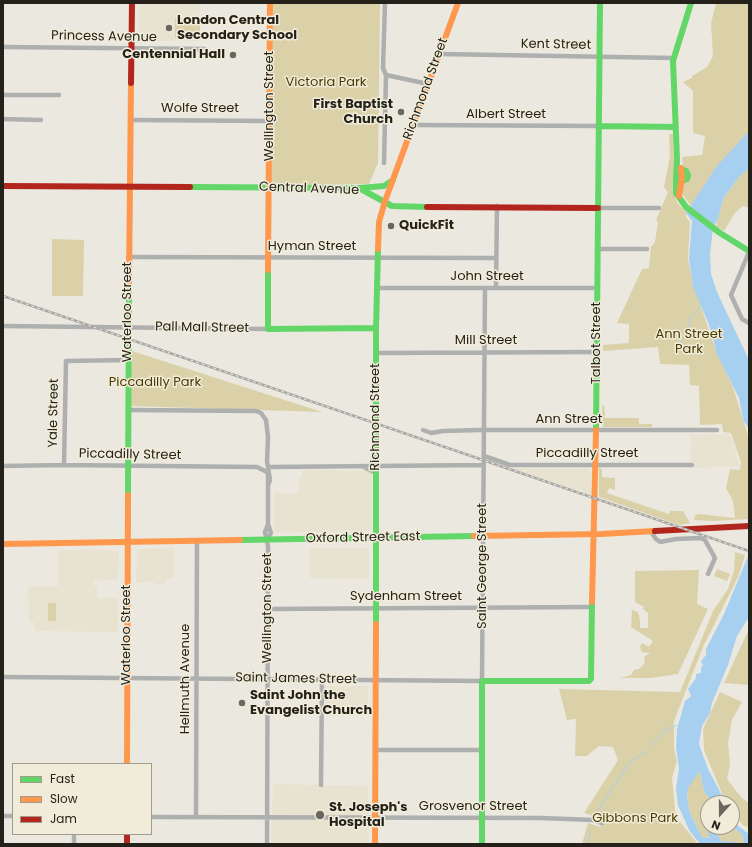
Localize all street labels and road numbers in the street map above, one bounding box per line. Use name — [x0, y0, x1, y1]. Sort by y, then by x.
street label: Princess Avenue — [51, 28, 157, 46]
street label: Richmond Street — [400, 36, 452, 142]
street label: Kent Street — [521, 37, 591, 53]
street label: Wellington Street — [262, 51, 278, 161]
street label: Wolfe Street — [161, 101, 239, 117]
street label: Albert Street — [466, 107, 546, 123]
street label: Central Avenue — [259, 179, 359, 199]
street label: Hyman Street — [268, 239, 356, 255]
street label: Waterloo Street — [120, 262, 136, 362]
street label: John Street — [450, 269, 524, 285]
street label: Talbot Street — [589, 302, 605, 384]
street label: Pall Mall Street — [155, 319, 249, 337]
street label: Mill Street — [455, 333, 517, 349]
street label: Richmond Street — [368, 363, 384, 471]
street label: Yale Street — [46, 378, 62, 448]
street label: Ann Street — [536, 412, 602, 428]
street label: Piccadilly Street — [79, 446, 181, 464]
street label: Piccadilly Street — [536, 446, 638, 462]
street label: Saint George Street — [475, 503, 491, 629]
street label: Oxford Street East — [306, 529, 420, 547]
street label: Wellington Street — [260, 553, 276, 663]
street label: Waterloo Street — [119, 585, 135, 685]
street label: Sydenham Street — [350, 589, 462, 605]
street label: Hellmuth Avenue — [178, 624, 194, 734]
street label: Saint James Street — [235, 670, 357, 688]
street label: Grosvenor Street — [419, 799, 527, 815]

